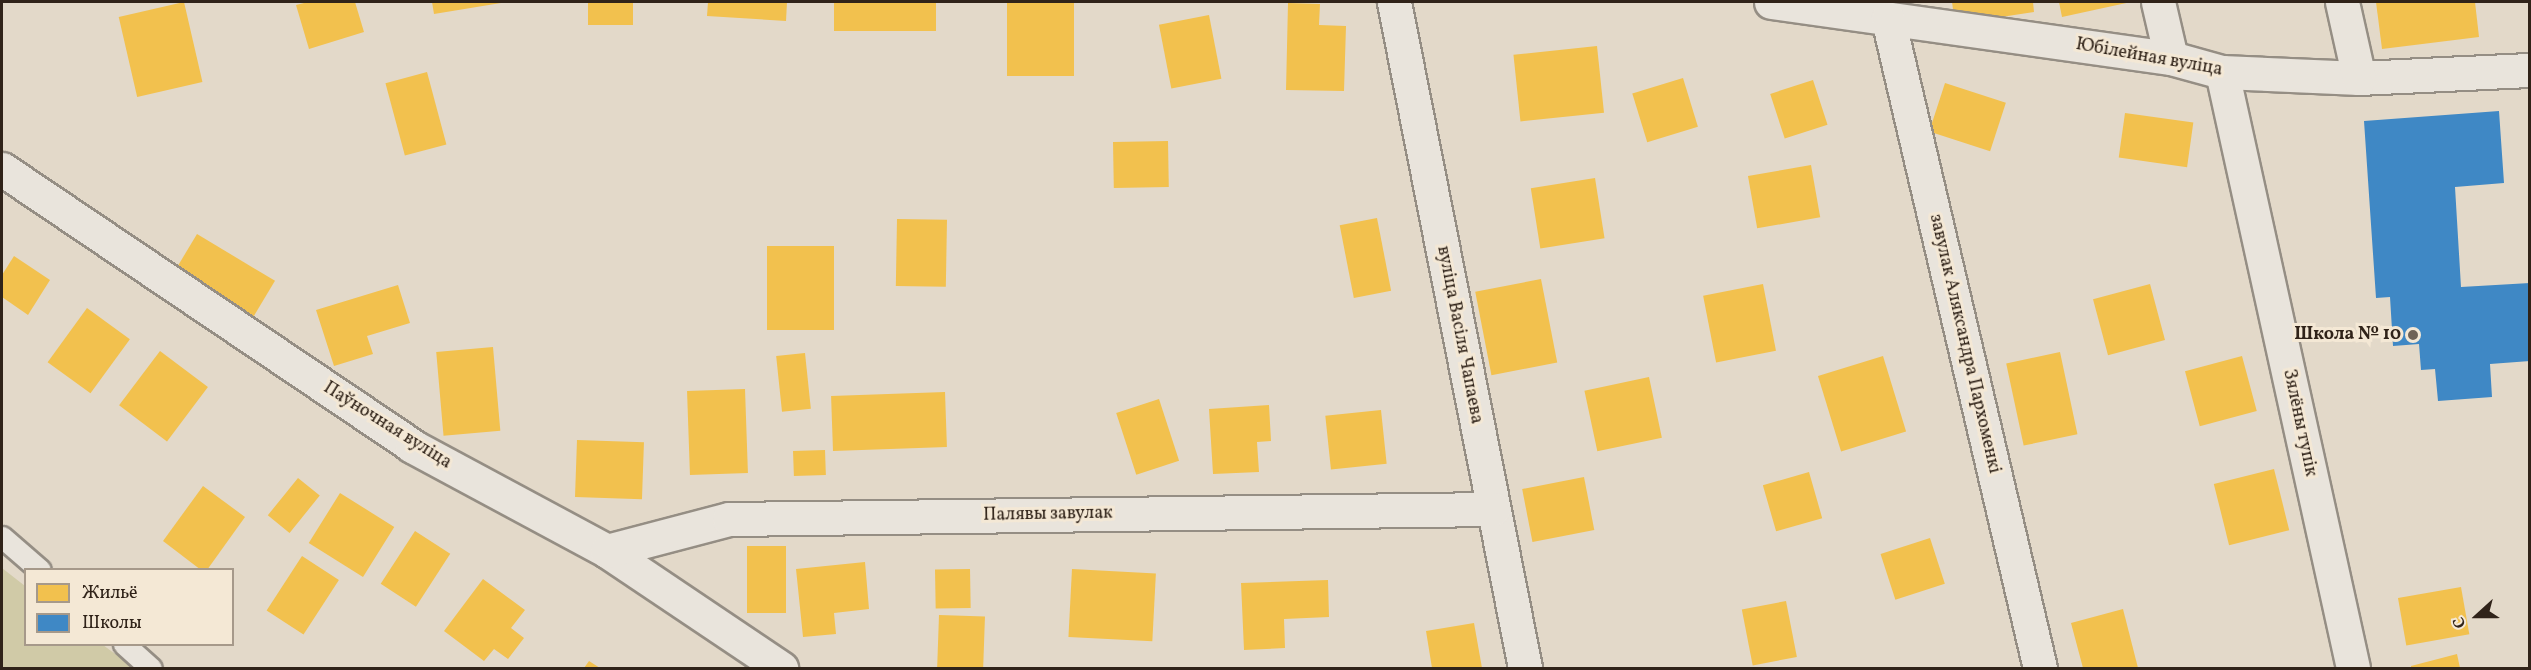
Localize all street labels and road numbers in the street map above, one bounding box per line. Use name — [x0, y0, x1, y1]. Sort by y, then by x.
street label: Юбілейная вуліца — [2074, 34, 2224, 82]
street label: завулак Аляксандра Пархоменкі — [1924, 212, 2004, 476]
street label: вуліца Васіля Чапаева — [1431, 244, 1487, 426]
street label: Зялёны тупік — [2277, 367, 2321, 479]
street label: Паўночная вуліца — [319, 378, 455, 474]
street label: Палявы завулак — [983, 503, 1113, 527]

